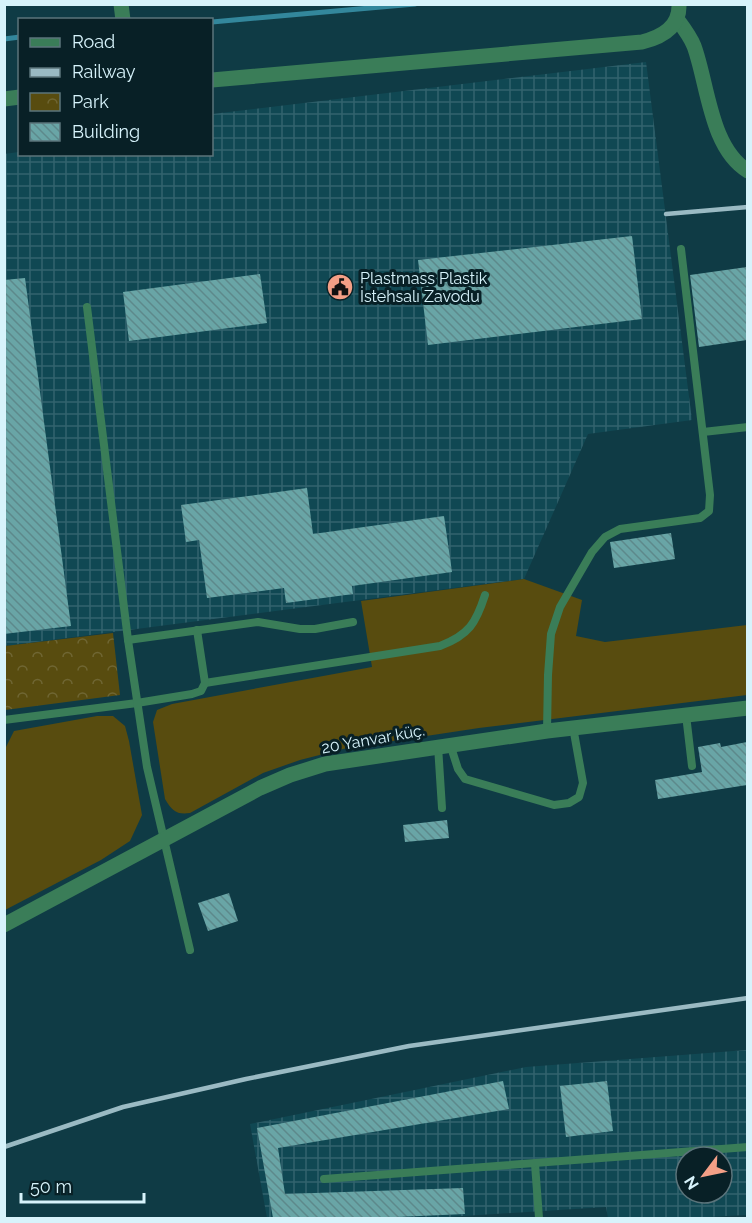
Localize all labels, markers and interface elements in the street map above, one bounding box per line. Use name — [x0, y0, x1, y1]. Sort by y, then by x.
legend — [18, 18, 213, 156]
text: Road — [72, 31, 115, 52]
text: Railway — [72, 61, 136, 82]
text: Park — [72, 91, 109, 112]
text: Building — [72, 121, 140, 142]
place label: Plastmass Plastik İstehsalı Zavodu — [360, 269, 488, 306]
public building icon: Plastmass Plastik İstehsalı Zavodu — [325, 272, 355, 302]
street label: 20 Yanvar küç. — [320, 721, 426, 757]
north arrow — [674, 1145, 734, 1205]
scale bar — [21, 1166, 144, 1204]
text: N — [680, 1172, 703, 1193]
text: 50 m — [30, 1176, 72, 1197]

